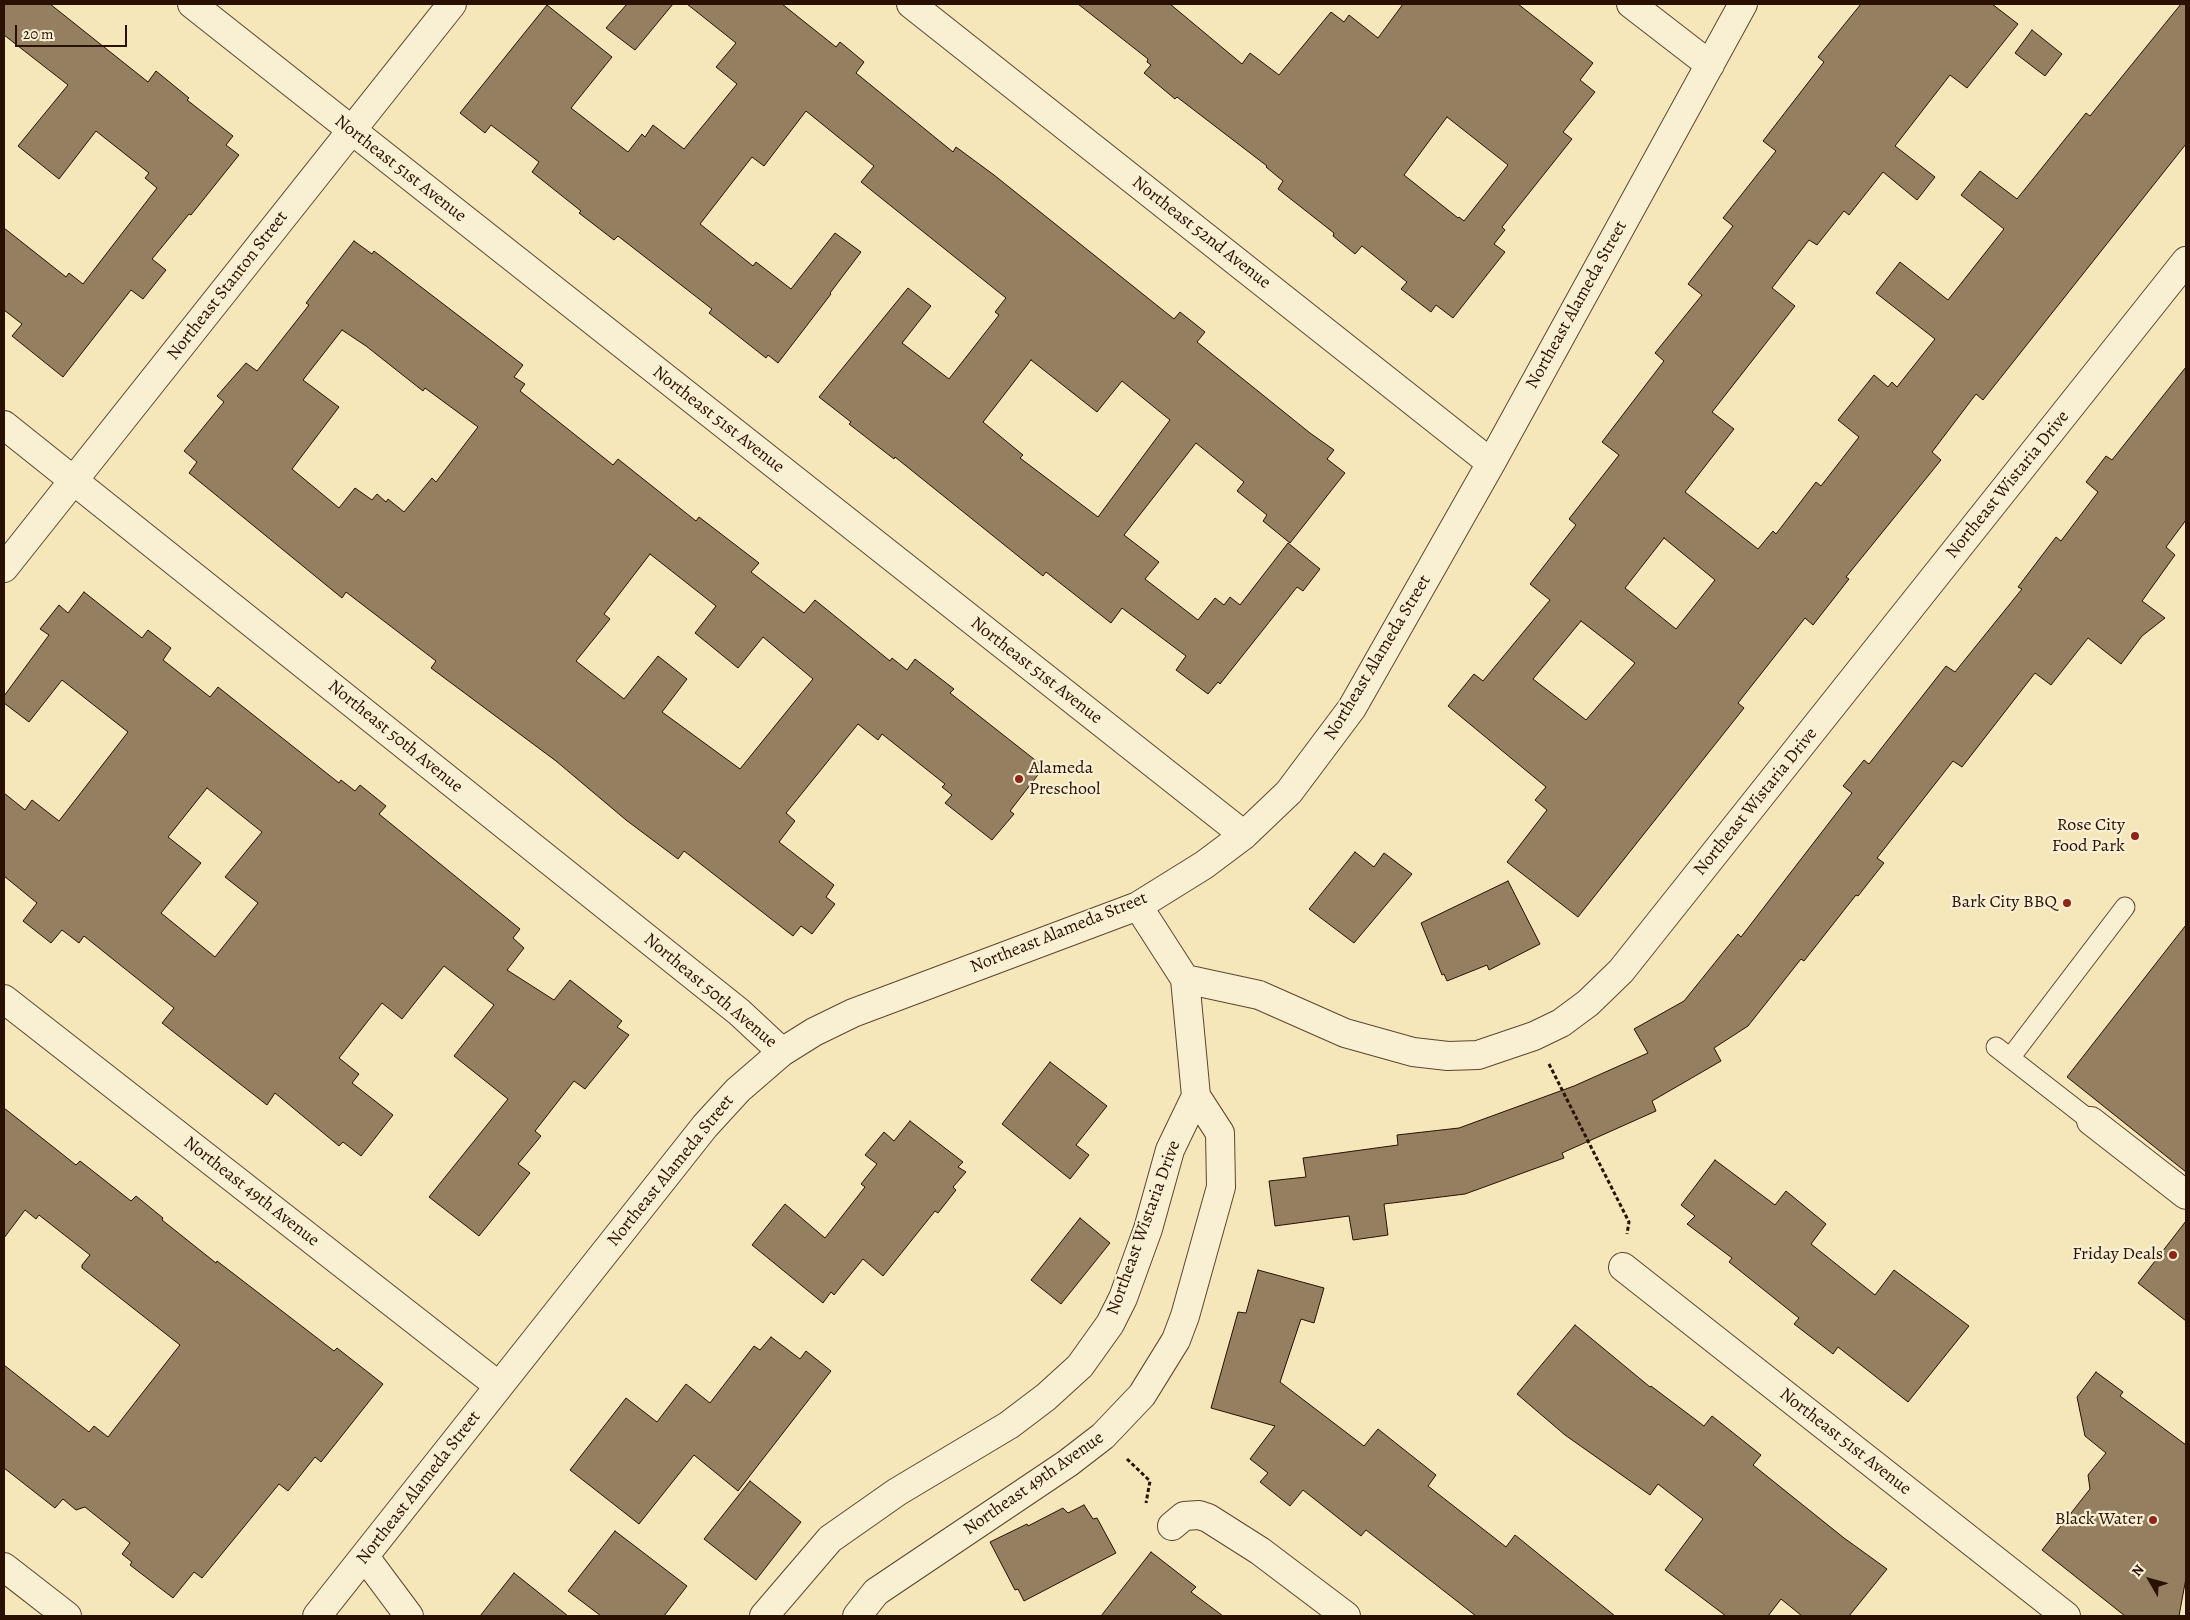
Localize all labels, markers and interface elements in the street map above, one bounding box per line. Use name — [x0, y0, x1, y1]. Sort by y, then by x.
scale bar — [18, 15, 130, 47]
text: 20 m — [23, 24, 54, 44]
street label: Northeast 51st Avenue — [330, 111, 470, 227]
street label: Northeast 52nd Avenue — [1127, 172, 1275, 294]
street label: Northeast Stanton Street — [163, 207, 293, 365]
street label: Northeast Alameda Street — [1522, 217, 1632, 393]
street label: Northeast 51st Avenue — [648, 362, 788, 478]
street label: Northeast Wistaria Drive — [1942, 407, 2074, 563]
street label: Northeast Alameda Street — [1320, 571, 1436, 745]
street label: Northeast 51st Avenue — [966, 613, 1106, 729]
street label: Northeast 50th Avenue — [323, 676, 467, 798]
street label: Northeast Wistaria Drive — [1690, 724, 1822, 880]
place label: Alameda Preschool — [1029, 758, 1100, 801]
marker: Alameda Preschool — [1013, 773, 1025, 785]
place label: Rose City Food Park — [2052, 815, 2125, 858]
marker: Rose City Food Park — [2129, 830, 2141, 842]
street label: Northeast Alameda Street — [967, 888, 1151, 978]
place label: Bark City BBQ — [1951, 892, 2057, 914]
marker: Bark City BBQ — [2061, 897, 2073, 909]
street label: Northeast 50th Avenue — [639, 929, 781, 1053]
street label: Northeast Alameda Street — [603, 1091, 739, 1251]
street label: Northeast 49th Avenue — [179, 1132, 323, 1252]
street label: Northeast Wistaria Drive — [1102, 1138, 1186, 1318]
place label: Friday Deals — [2072, 1244, 2163, 1266]
marker: Friday Deals — [2167, 1249, 2179, 1261]
street label: Northeast 51st Avenue — [1775, 1384, 1915, 1500]
street label: Northeast Alameda Street — [352, 1407, 486, 1569]
street label: Northeast 49th Avenue — [960, 1427, 1108, 1541]
place label: Black Water — [2055, 1509, 2143, 1531]
marker: Black Water — [2147, 1514, 2159, 1526]
north arrow — [2125, 1555, 2175, 1605]
text: N — [2127, 1561, 2148, 1580]

